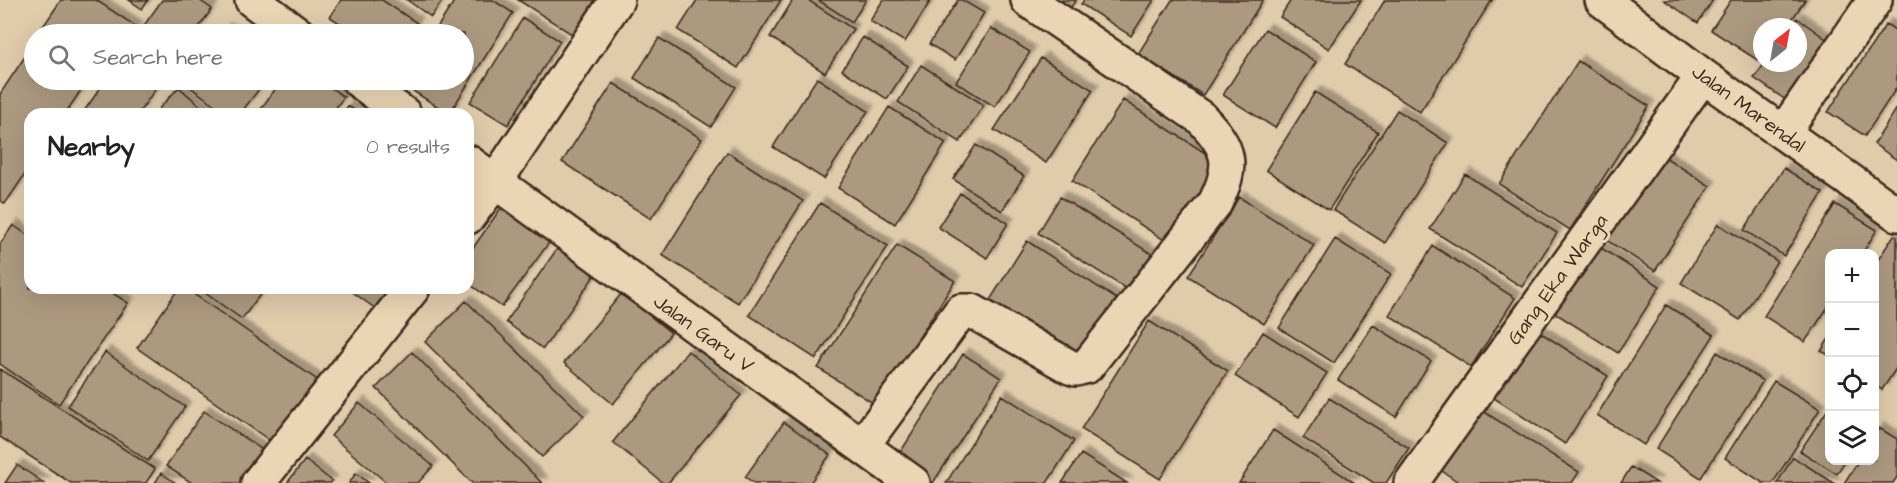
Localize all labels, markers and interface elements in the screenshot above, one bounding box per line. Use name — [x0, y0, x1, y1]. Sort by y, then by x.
north arrow — [1753, 18, 1807, 72]
search box — [24, 24, 474, 90]
icon: search — [45, 41, 78, 74]
text: Search here — [93, 42, 223, 73]
street label: Jalan Marendal — [1686, 58, 1811, 160]
text: Nearby — [48, 129, 135, 165]
text: 0 results — [366, 133, 450, 161]
street label: Gang Eka Warga — [1501, 209, 1616, 351]
map controls — [1825, 249, 1879, 465]
button: + — [1825, 249, 1879, 303]
street label: Jalan Garu V — [648, 288, 760, 380]
button: − — [1825, 303, 1879, 357]
button: locate — [1825, 357, 1879, 411]
button: layers — [1825, 411, 1879, 465]

